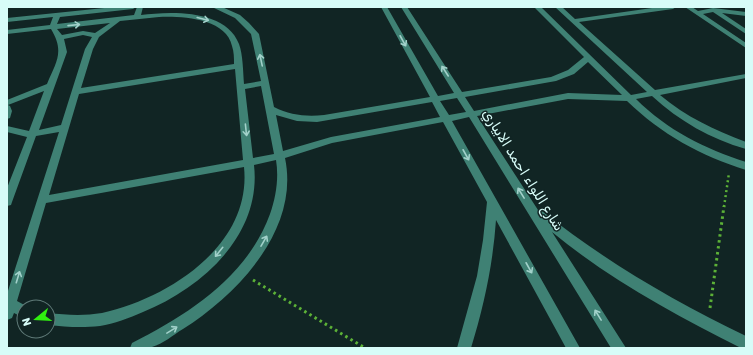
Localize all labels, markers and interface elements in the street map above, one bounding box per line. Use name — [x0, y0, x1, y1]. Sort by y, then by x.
one-way arrow — [196, 16, 209, 23]
one-way arrow — [67, 21, 80, 28]
one-way arrow — [399, 35, 407, 47]
one-way arrow — [257, 54, 265, 67]
one-way arrow — [441, 66, 449, 77]
street label: شارع اللواء احمد الابياري — [477, 106, 567, 235]
one-way arrow — [242, 123, 250, 136]
one-way arrow — [462, 149, 470, 161]
one-way arrow — [517, 187, 525, 199]
one-way arrow — [261, 235, 269, 247]
one-way arrow — [215, 247, 223, 258]
one-way arrow — [526, 262, 533, 274]
one-way arrow — [15, 270, 22, 283]
north arrow — [16, 299, 56, 339]
one-way arrow — [594, 310, 602, 321]
text: N — [20, 316, 34, 328]
one-way arrow — [166, 325, 178, 333]

